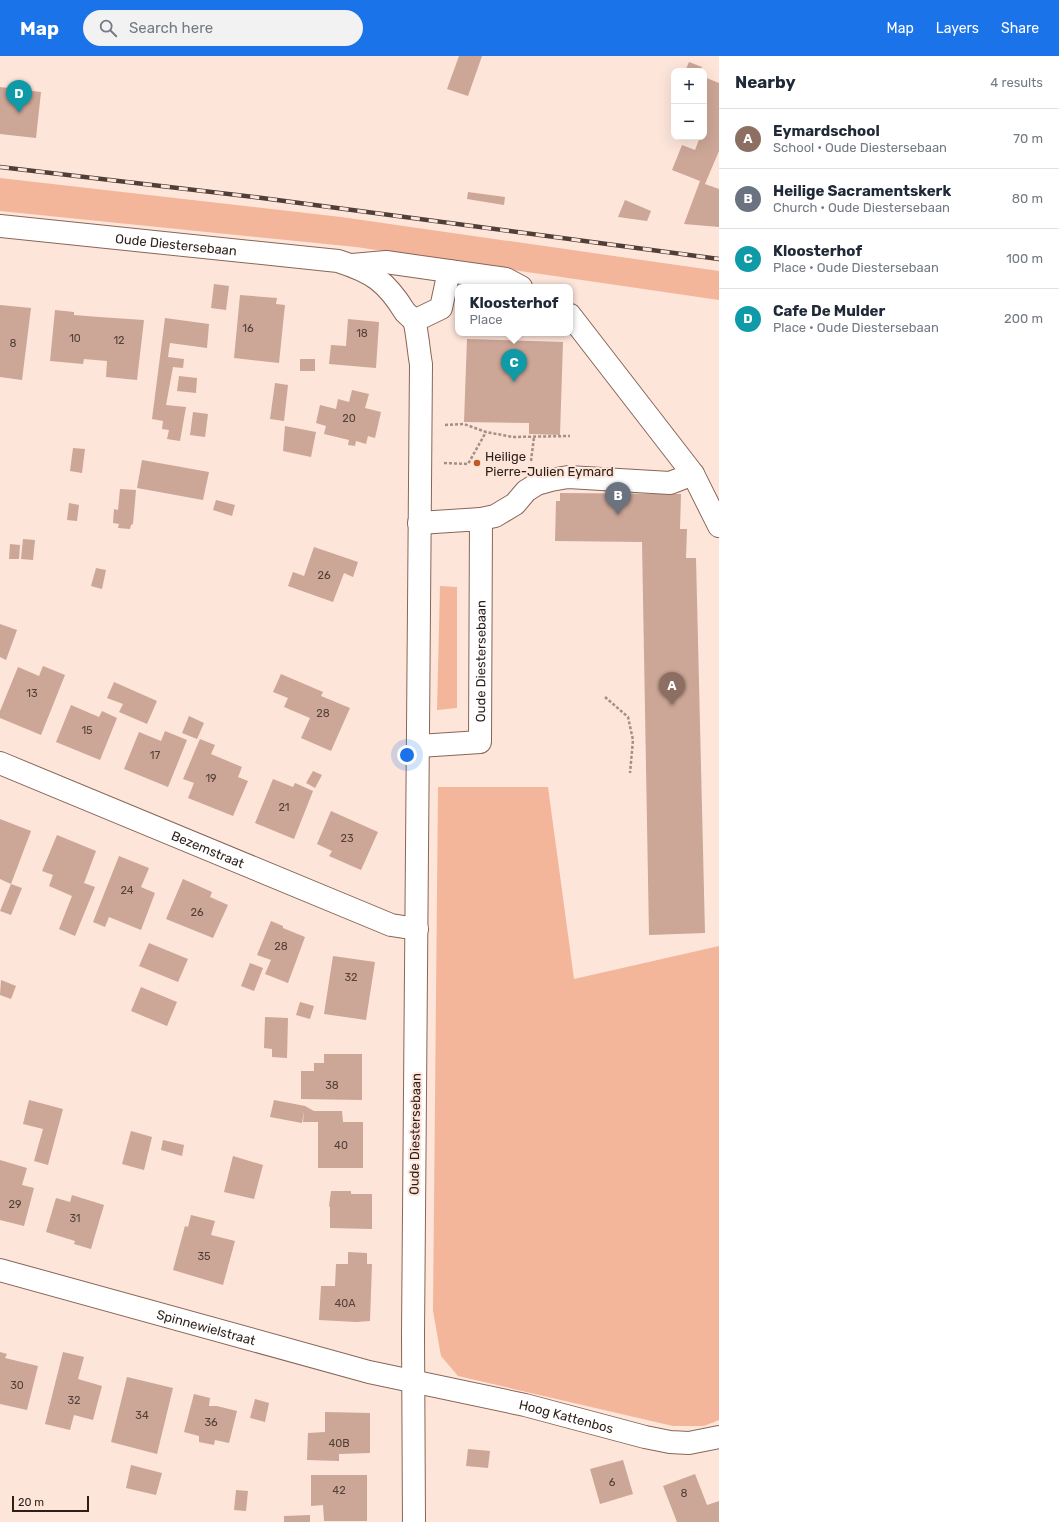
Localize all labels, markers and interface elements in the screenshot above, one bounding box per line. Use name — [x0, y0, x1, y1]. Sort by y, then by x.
search box — [83, 10, 363, 46]
text: Map — [20, 17, 59, 40]
icon: search — [97, 17, 119, 39]
text: Search here — [129, 19, 213, 37]
text: Map — [887, 20, 914, 37]
text: Layers — [936, 20, 979, 37]
text: Share — [1001, 20, 1039, 37]
map controls — [671, 68, 707, 140]
button: + — [671, 68, 707, 104]
text: Nearby — [735, 72, 796, 92]
text: 4 results — [990, 75, 1043, 90]
pin: D — [6, 80, 32, 113]
button: − — [671, 104, 707, 140]
text: Eymardschool — [773, 122, 880, 140]
text: A — [743, 131, 753, 146]
text: 70 m — [1013, 131, 1043, 146]
text: School · Oude Diestersebaan — [773, 140, 947, 155]
text: Heilige Sacramentskerk — [773, 182, 951, 200]
text: B — [743, 191, 753, 206]
text: 80 m — [1012, 191, 1043, 206]
text: Church · Oude Diestersebaan — [773, 200, 950, 215]
street label: Oude Diestersebaan — [115, 230, 238, 258]
text: Kloosterhof — [773, 242, 862, 260]
text: C — [743, 251, 753, 266]
text: 100 m — [1006, 251, 1043, 266]
text: Place · Oude Diestersebaan — [773, 260, 939, 275]
popup — [455, 284, 573, 336]
text: Kloosterhof — [469, 294, 559, 312]
text: Cafe De Mulder — [773, 302, 885, 320]
text: D — [743, 311, 753, 326]
text: 200 m — [1004, 311, 1043, 326]
text: Place — [469, 312, 503, 327]
text: Place · Oude Diestersebaan — [773, 320, 939, 335]
house number: 16 — [242, 322, 254, 335]
house number: 18 — [356, 327, 368, 340]
house number: 10 — [69, 332, 81, 345]
house number: 12 — [113, 334, 125, 347]
house number: 8 — [10, 337, 17, 350]
pin: C — [501, 349, 527, 382]
house number: 20 — [342, 412, 356, 425]
place label: Heilige Pierre-Julien Eymard — [485, 449, 614, 479]
marker: Heilige Pierre-Julien Eymard — [472, 458, 482, 468]
pin: B — [605, 482, 631, 515]
house number: 26 — [317, 569, 331, 582]
street label: Oude Diestersebaan — [473, 600, 488, 722]
pin: A — [659, 672, 685, 705]
house number: 13 — [26, 687, 38, 700]
house number: 28 — [316, 707, 330, 720]
house number: 15 — [81, 724, 93, 737]
your location — [397, 745, 417, 765]
house number: 17 — [150, 749, 161, 762]
house number: 19 — [205, 772, 217, 785]
house number: 21 — [278, 801, 290, 814]
street label: Bezemstraat — [169, 827, 246, 871]
house number: 23 — [340, 832, 354, 845]
house number: 24 — [120, 884, 134, 897]
house number: 26 — [190, 906, 204, 919]
house number: 28 — [274, 940, 288, 953]
house number: 32 — [344, 971, 358, 984]
street label: Oude Diestersebaan — [406, 1073, 424, 1195]
house number: 38 — [325, 1079, 339, 1092]
house number: 40 — [334, 1139, 348, 1152]
house number: 29 — [9, 1198, 21, 1211]
house number: 31 — [69, 1212, 81, 1225]
house number: 35 — [197, 1250, 211, 1263]
house number: 40A — [334, 1297, 356, 1310]
street label: Spinnewielstraat — [155, 1306, 257, 1348]
house number: 30 — [10, 1379, 24, 1392]
house number: 32 — [67, 1394, 81, 1407]
street label: Hoog Kattenbos — [518, 1396, 616, 1436]
house number: 34 — [135, 1409, 149, 1422]
house number: 36 — [204, 1416, 218, 1429]
house number: 40B — [328, 1437, 350, 1450]
house number: 6 — [609, 1476, 616, 1489]
house number: 42 — [332, 1484, 346, 1497]
house number: 8 — [681, 1487, 688, 1500]
scale bar — [12, 1494, 89, 1513]
text: 20 m — [18, 1496, 44, 1509]

